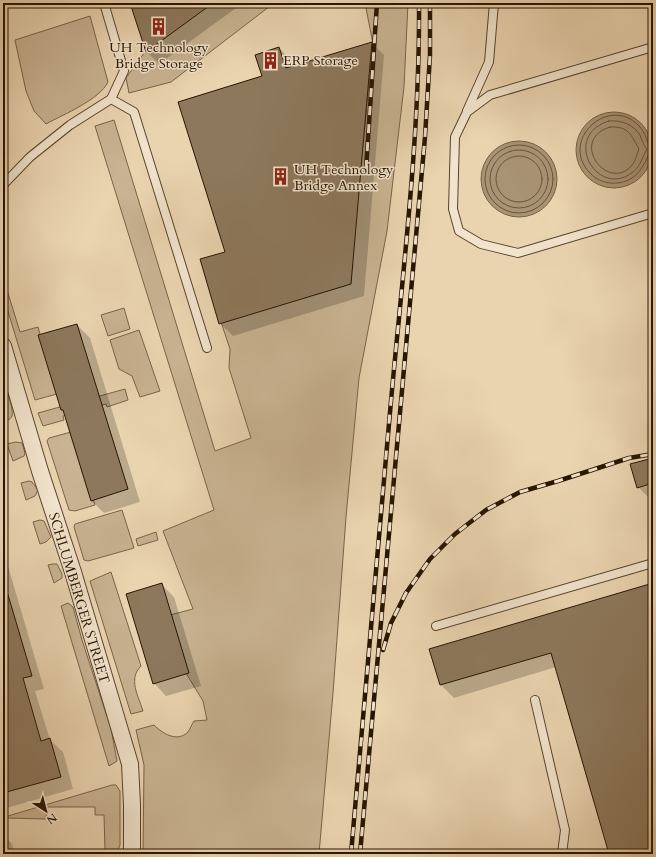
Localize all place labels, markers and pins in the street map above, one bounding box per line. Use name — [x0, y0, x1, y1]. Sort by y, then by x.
building icon: UH Technology Bridge Storage — [149, 17, 169, 37]
place label: UH Technology Bridge Storage — [109, 38, 209, 73]
building icon: ERP Storage — [260, 50, 280, 70]
place label: ERP Storage — [283, 51, 358, 70]
place label: UH Technology Bridge Annex — [294, 160, 394, 195]
building icon: UH Technology Bridge Annex — [271, 167, 291, 187]

